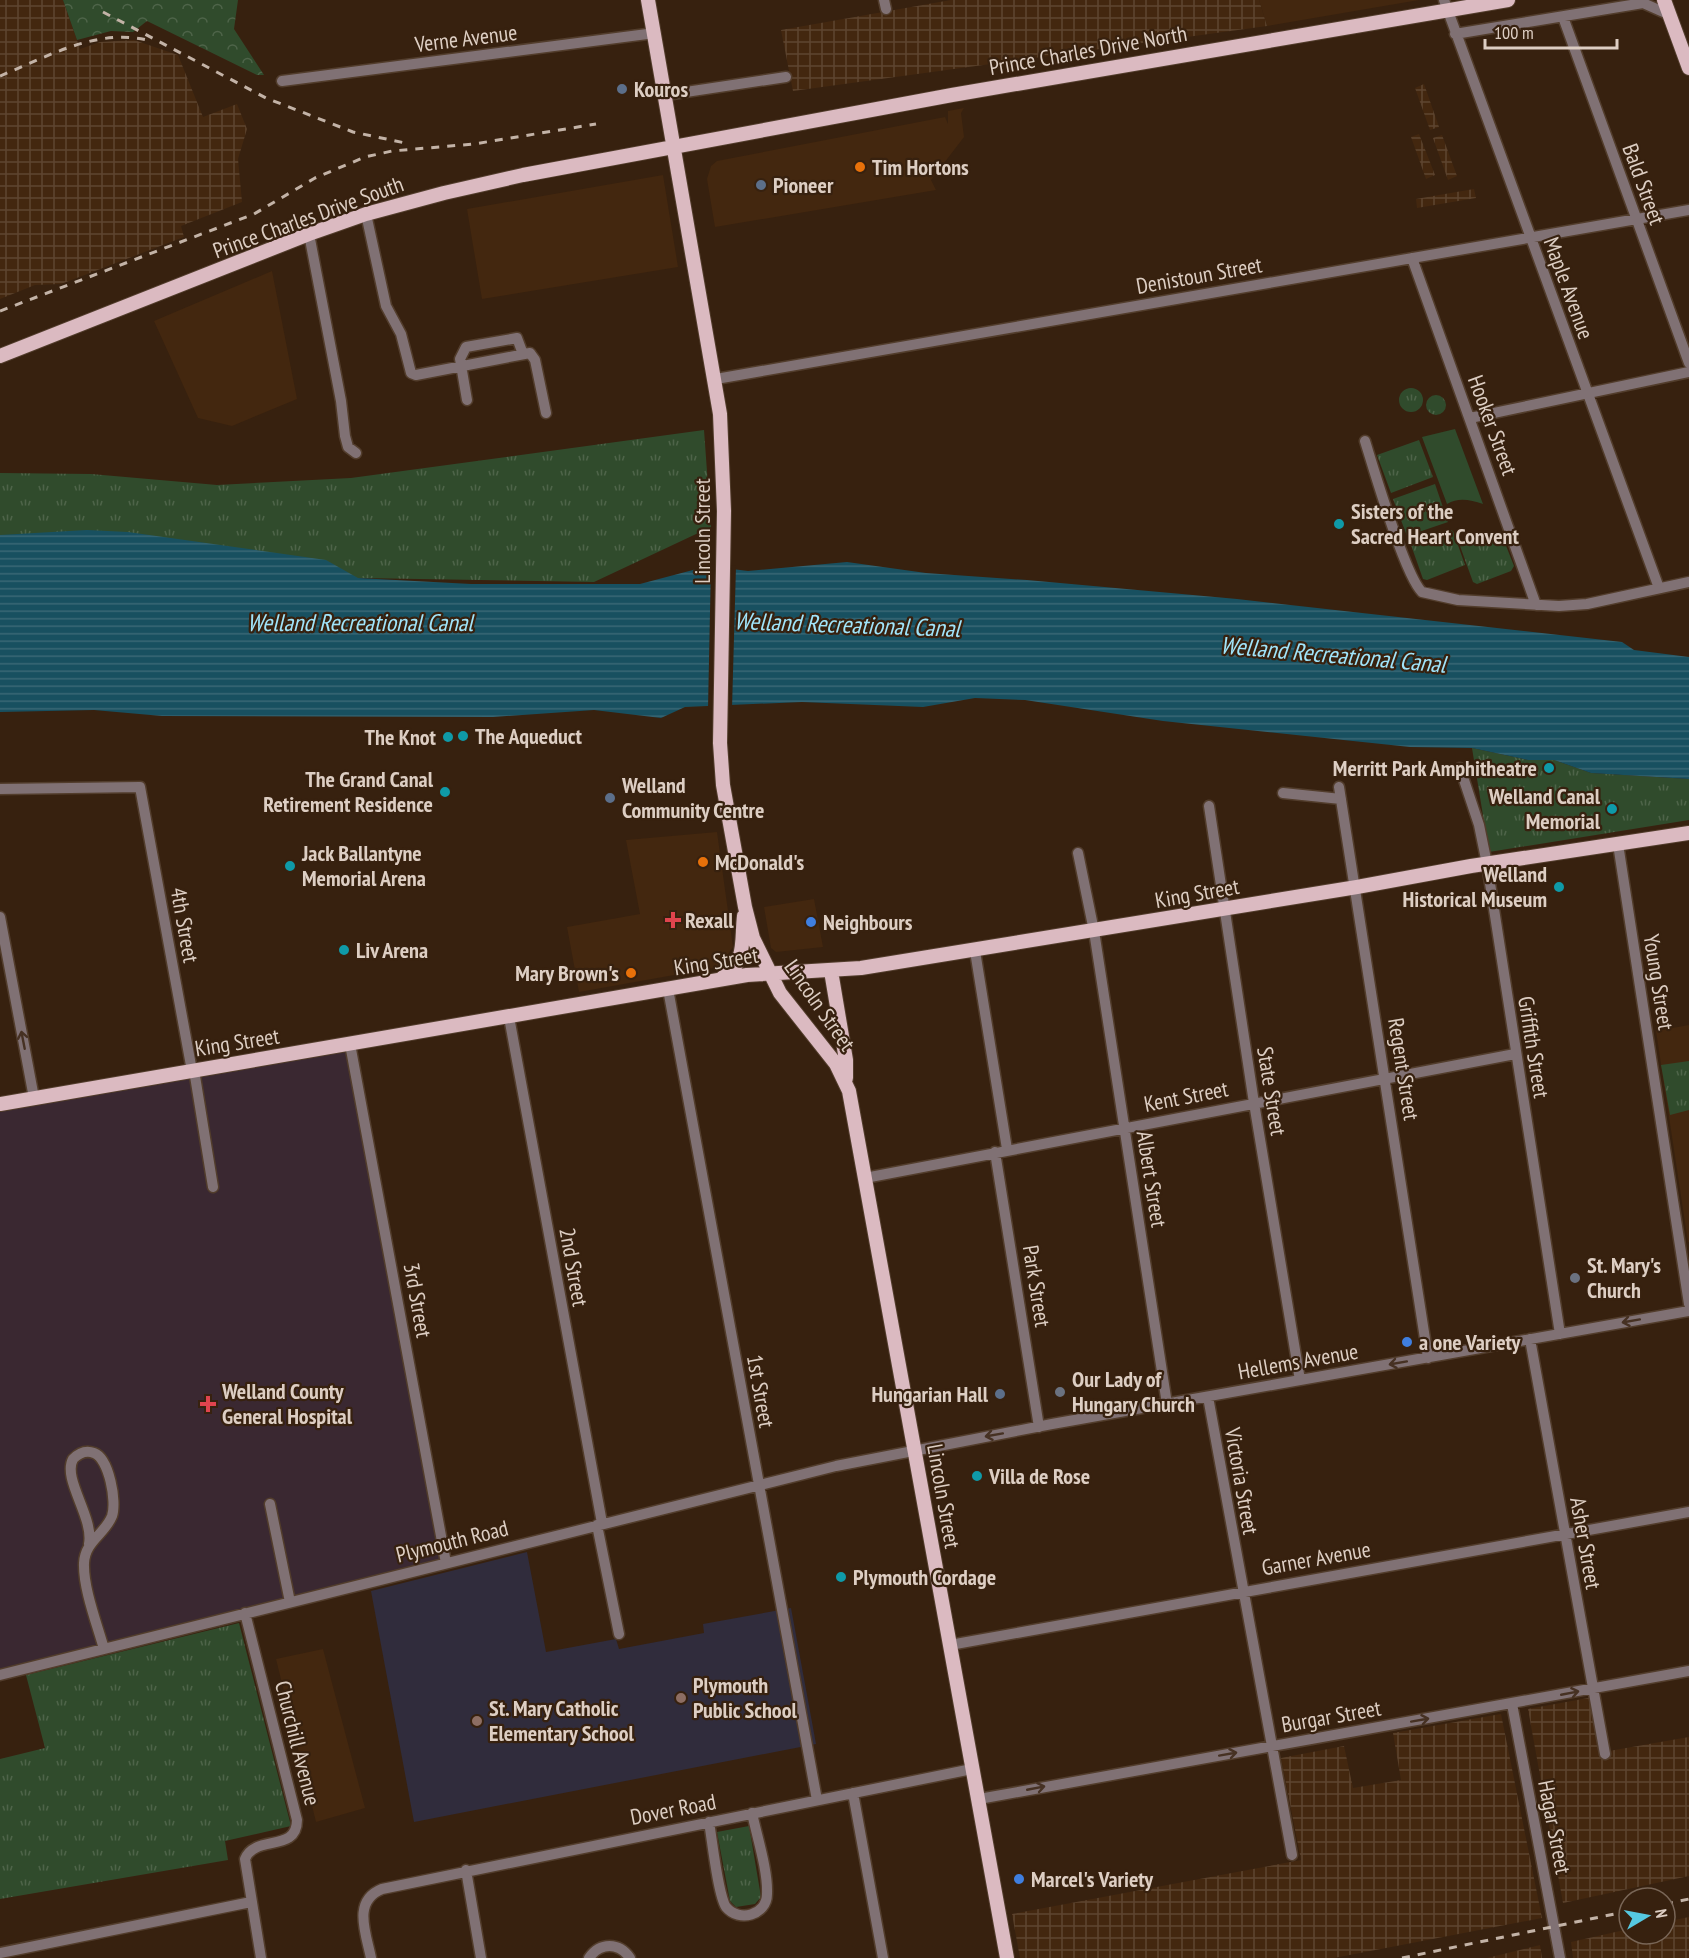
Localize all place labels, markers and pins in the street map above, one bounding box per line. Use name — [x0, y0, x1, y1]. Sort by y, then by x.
place label: Kouros — [634, 75, 688, 103]
marker: Kouros — [615, 82, 629, 96]
place label: Tim Hortons — [872, 153, 969, 181]
marker: Tim Hortons — [853, 160, 867, 174]
place label: Pioneer — [773, 171, 834, 199]
marker: Pioneer — [754, 178, 768, 192]
place label: Sisters of the Sacred Heart Convent — [1351, 497, 1520, 550]
marker: Sisters of the Sacred Heart Convent — [1332, 517, 1346, 531]
place label: The Aqueduct — [475, 722, 582, 750]
place label: The Knot — [365, 723, 437, 751]
marker: The Aqueduct — [456, 729, 470, 743]
marker: The Knot — [441, 730, 455, 744]
place label: Merritt Park Amphitheatre — [1333, 754, 1537, 782]
marker: Merritt Park Amphitheatre — [1542, 761, 1556, 775]
place label: The Grand Canal Retirement Residence — [263, 765, 434, 818]
place label: Welland Community Centre — [621, 771, 764, 824]
place label: Welland Canal Memorial — [1488, 782, 1601, 835]
marker: The Grand Canal Retirement Residence — [438, 785, 452, 799]
marker: Welland Community Centre — [603, 791, 617, 805]
marker: Welland Canal Memorial — [1605, 802, 1619, 816]
place label: Jack Ballantyne Memorial Arena — [301, 839, 426, 892]
place label: McDonald's — [715, 848, 804, 876]
marker: McDonald's — [696, 855, 710, 869]
marker: Jack Ballantyne Memorial Arena — [283, 859, 297, 873]
place label: Welland Historical Museum — [1402, 860, 1547, 913]
marker: Welland Historical Museum — [1552, 880, 1566, 894]
place label: Rexall — [685, 906, 734, 934]
place label: Neighbours — [823, 908, 913, 936]
marker: Rexall — [666, 913, 680, 927]
marker: Neighbours — [804, 915, 818, 929]
place label: Liv Arena — [356, 936, 428, 964]
marker: Liv Arena — [337, 943, 351, 957]
place label: Mary Brown's — [515, 959, 619, 987]
marker: Mary Brown's — [624, 966, 638, 980]
place label: St. Mary's Church — [1587, 1251, 1661, 1304]
marker: St. Mary's Church — [1568, 1271, 1582, 1285]
place label: a one Variety — [1419, 1328, 1521, 1356]
marker: a one Variety — [1400, 1335, 1414, 1349]
place label: Our Lady of Hungary Church — [1072, 1365, 1195, 1418]
place label: Welland County General Hospital — [221, 1377, 353, 1430]
place label: Hungarian Hall — [871, 1380, 989, 1408]
marker: Our Lady of Hungary Church — [1053, 1385, 1067, 1399]
marker: Hungarian Hall — [993, 1387, 1007, 1401]
marker: Welland County General Hospital — [199, 1395, 217, 1413]
place label: Villa de Rose — [988, 1462, 1090, 1490]
marker: Villa de Rose — [970, 1469, 984, 1483]
place label: Plymouth Cordage — [853, 1563, 996, 1591]
marker: Plymouth Cordage — [834, 1570, 848, 1584]
place label: Plymouth Public School — [693, 1671, 797, 1724]
marker: Plymouth Public School — [674, 1691, 688, 1705]
place label: St. Mary Catholic Elementary School — [489, 1694, 635, 1747]
marker: St. Mary Catholic Elementary School — [470, 1714, 484, 1728]
place label: Marcel's Variety — [1031, 1865, 1154, 1893]
marker: Marcel's Variety — [1012, 1872, 1026, 1886]

